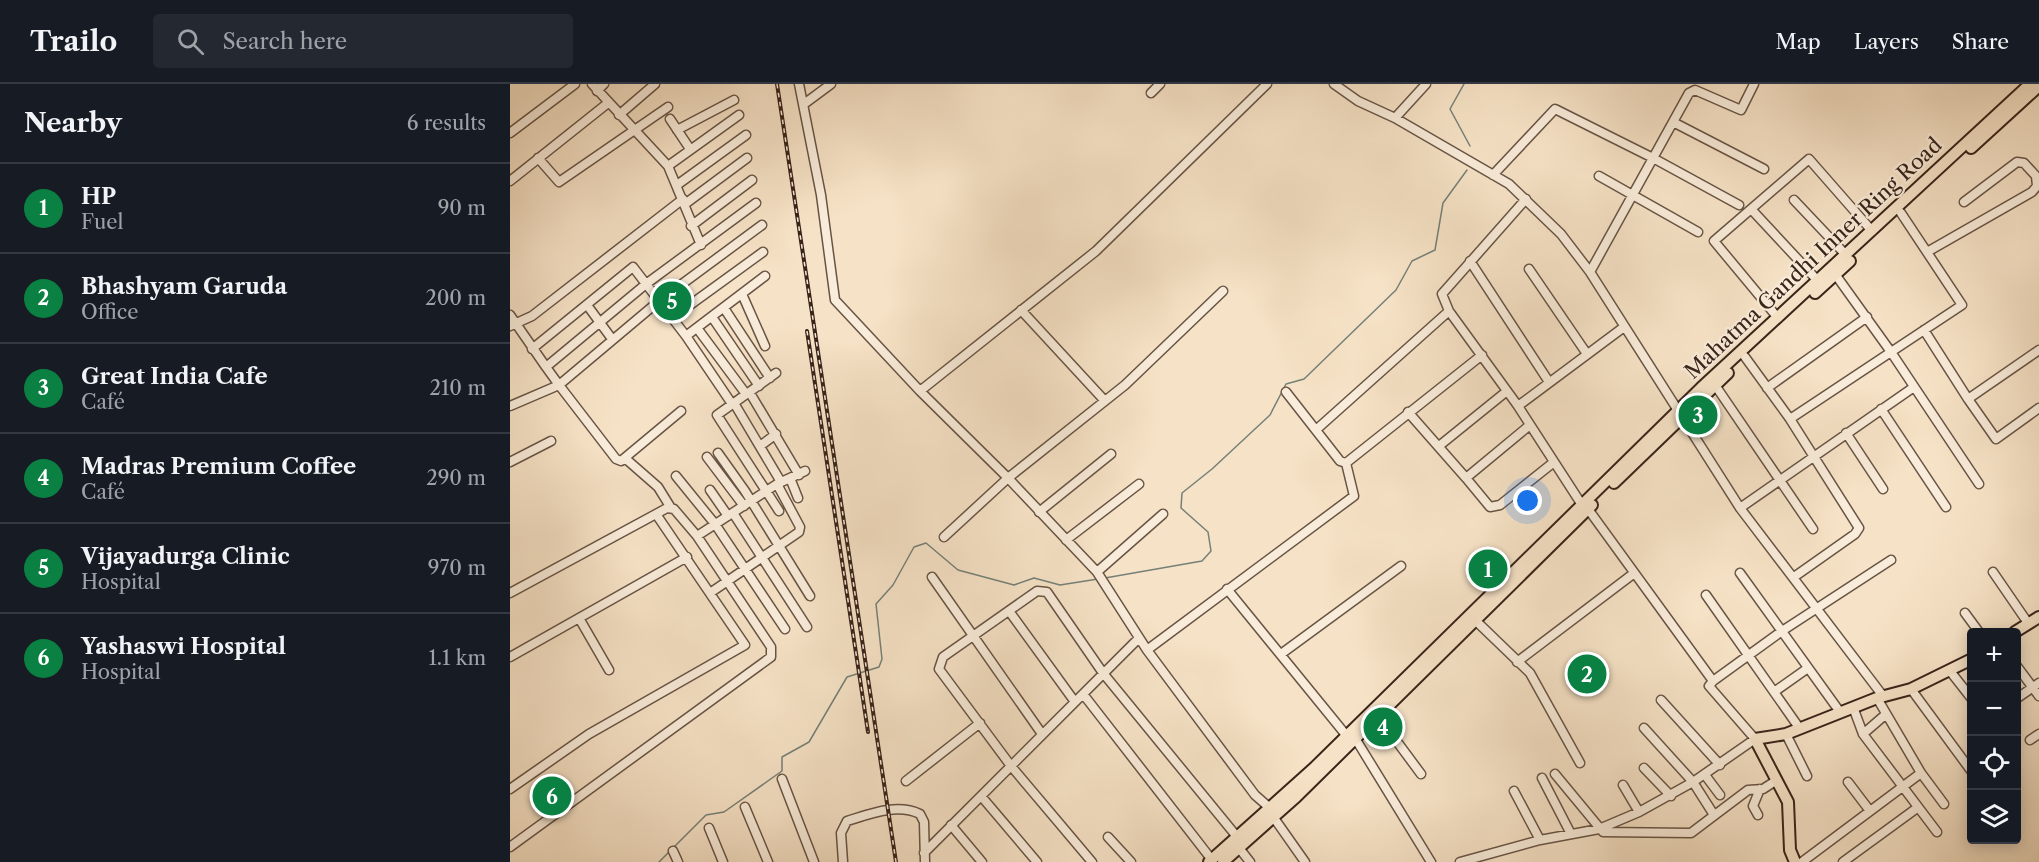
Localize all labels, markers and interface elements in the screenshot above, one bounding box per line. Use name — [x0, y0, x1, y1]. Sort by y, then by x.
search box — [153, 14, 573, 68]
text: Trailo — [30, 24, 117, 58]
icon: search — [174, 25, 207, 58]
text: Search here — [222, 28, 347, 55]
text: Map — [1776, 29, 1821, 54]
text: Layers — [1854, 29, 1919, 54]
text: Share — [1952, 29, 2009, 54]
text: Nearby — [24, 107, 122, 139]
text: 6 results — [407, 111, 486, 135]
street label: Mahatma Gandhi Inner Ring Road — [1679, 132, 1947, 384]
text: HP — [81, 183, 116, 210]
text: 1 — [39, 196, 48, 220]
text: 90 m — [438, 196, 486, 220]
text: Fuel — [81, 210, 123, 234]
text: Bhashyam Garuda — [81, 273, 287, 300]
pin: 5 — [652, 278, 692, 324]
text: 2 — [38, 286, 49, 310]
text: 200 m — [425, 286, 486, 310]
text: Office — [81, 300, 139, 324]
text: Great India Cafe — [81, 363, 268, 390]
text: 3 — [38, 376, 49, 400]
text: 210 m — [429, 376, 486, 400]
text: Café — [81, 390, 125, 414]
pin: 3 — [1678, 392, 1718, 438]
text: Madras Premium Coffee — [81, 453, 356, 480]
text: 4 — [38, 466, 49, 490]
text: 290 m — [426, 466, 486, 490]
text: Café — [81, 480, 125, 504]
your location — [1513, 486, 1542, 515]
text: Vijayadurga Clinic — [81, 543, 290, 570]
pin: 1 — [1468, 546, 1508, 592]
text: 5 — [38, 556, 49, 580]
text: 970 m — [428, 556, 486, 580]
text: Hospital — [81, 570, 161, 594]
map controls — [1967, 628, 2021, 844]
button: + — [1967, 628, 2021, 682]
text: Yashaswi Hospital — [81, 633, 286, 660]
text: 6 — [38, 646, 49, 670]
text: 1.1 km — [428, 646, 486, 670]
pin: 2 — [1568, 652, 1606, 696]
text: Hospital — [81, 660, 161, 684]
button: − — [1967, 682, 2021, 736]
pin: 4 — [1364, 704, 1402, 750]
button: locate — [1967, 736, 2021, 790]
pin: 6 — [532, 774, 572, 818]
button: layers — [1967, 790, 2021, 844]

